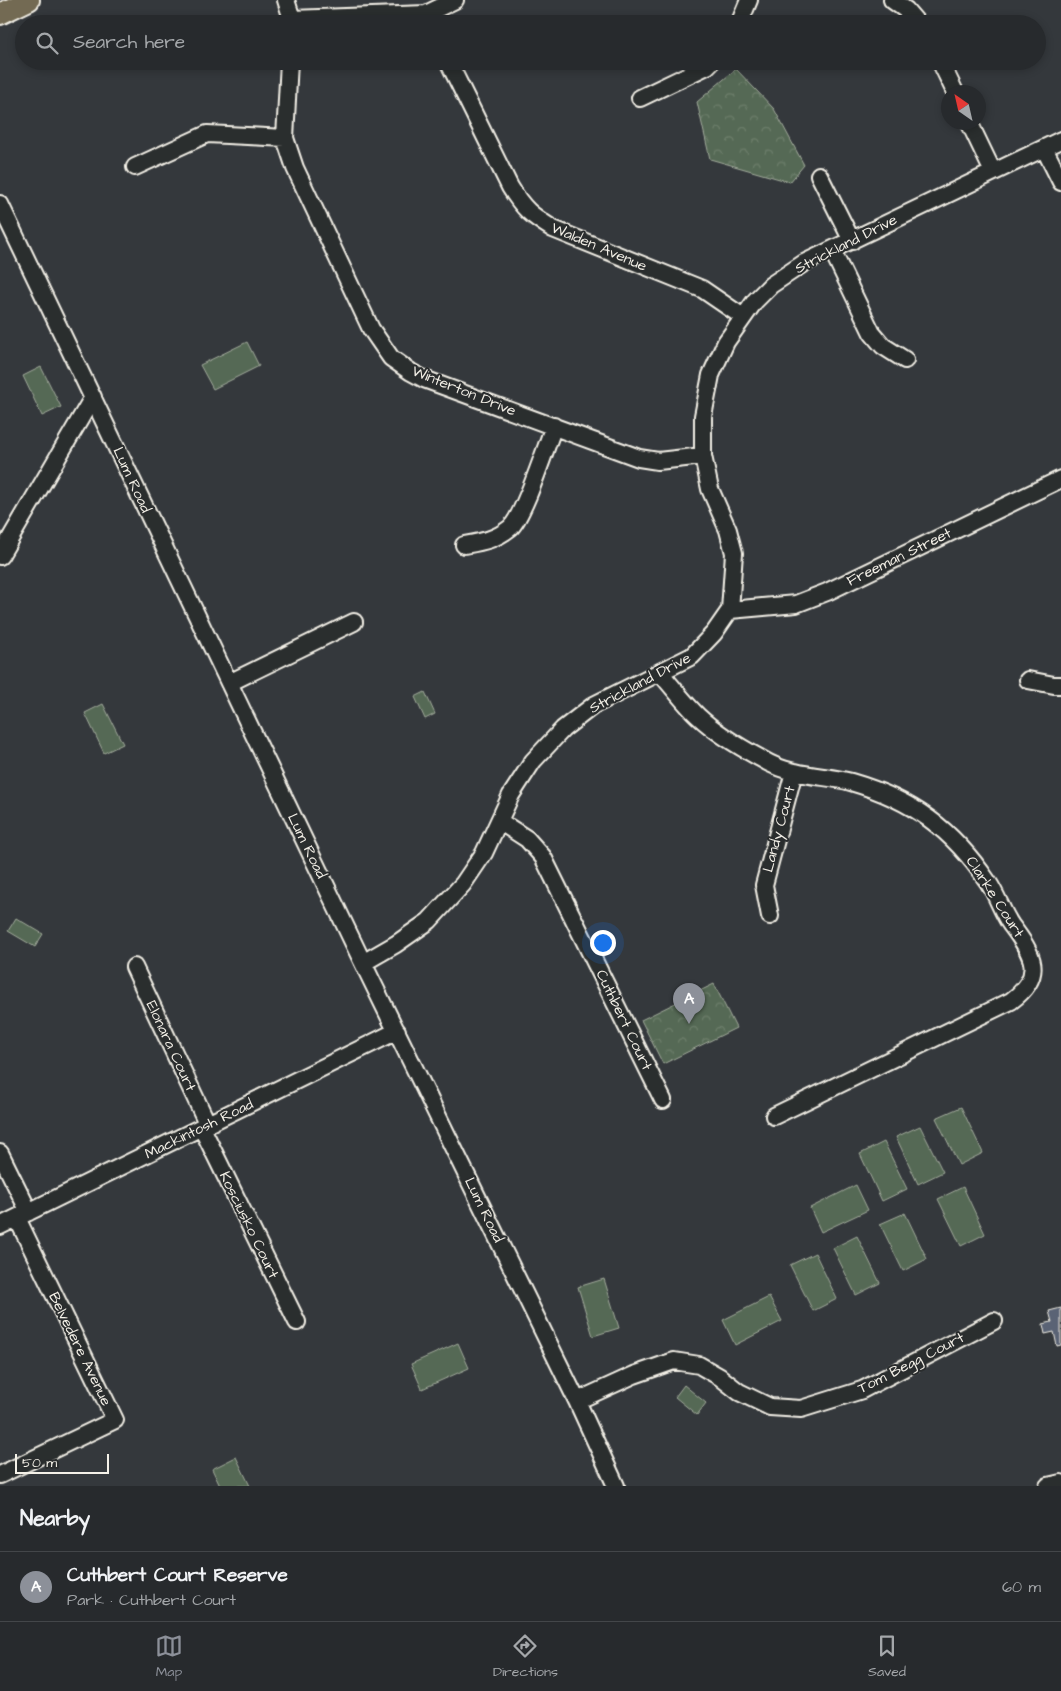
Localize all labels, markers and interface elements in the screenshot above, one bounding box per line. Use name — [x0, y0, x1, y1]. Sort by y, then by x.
search box — [15, 15, 1046, 70]
icon: search — [33, 29, 61, 57]
text: Search here — [73, 29, 185, 56]
north arrow — [941, 85, 986, 130]
street label: Strickland Drive — [791, 209, 901, 279]
street label: Walden Avenue — [548, 217, 650, 277]
street label: Winterton Drive — [409, 361, 519, 421]
street label: Lum Road — [108, 444, 156, 516]
street label: Freeman Street — [843, 523, 955, 591]
street label: Strickland Drive — [585, 647, 695, 719]
street label: Landy Court — [757, 784, 802, 875]
street label: Lum Road — [282, 810, 332, 882]
street label: Clarke Court — [961, 852, 1029, 942]
your location — [590, 930, 616, 956]
street label: Cuthbert Court — [591, 966, 657, 1074]
pin: A — [673, 983, 705, 1024]
street label: Elonara Court — [141, 997, 201, 1095]
street label: Mackintosh Road — [141, 1093, 257, 1164]
street label: Kosciusko Court — [214, 1168, 284, 1282]
street label: Lum Road — [459, 1174, 509, 1246]
street label: Belvedere Avenue — [43, 1289, 117, 1409]
street label: Tom Begg Court — [854, 1327, 968, 1400]
scale bar — [15, 1451, 109, 1474]
text: 50 m — [22, 1453, 57, 1473]
text: Nearby — [20, 1504, 90, 1533]
text: Cuthbert Court Reserve — [67, 1562, 288, 1589]
text: A — [31, 1576, 41, 1598]
text: 60 m — [1002, 1576, 1041, 1598]
text: Park · Cuthbert Court — [67, 1589, 236, 1611]
tab: Map — [155, 1632, 183, 1682]
tab: Directions — [493, 1632, 558, 1682]
tab: Saved — [868, 1632, 906, 1682]

